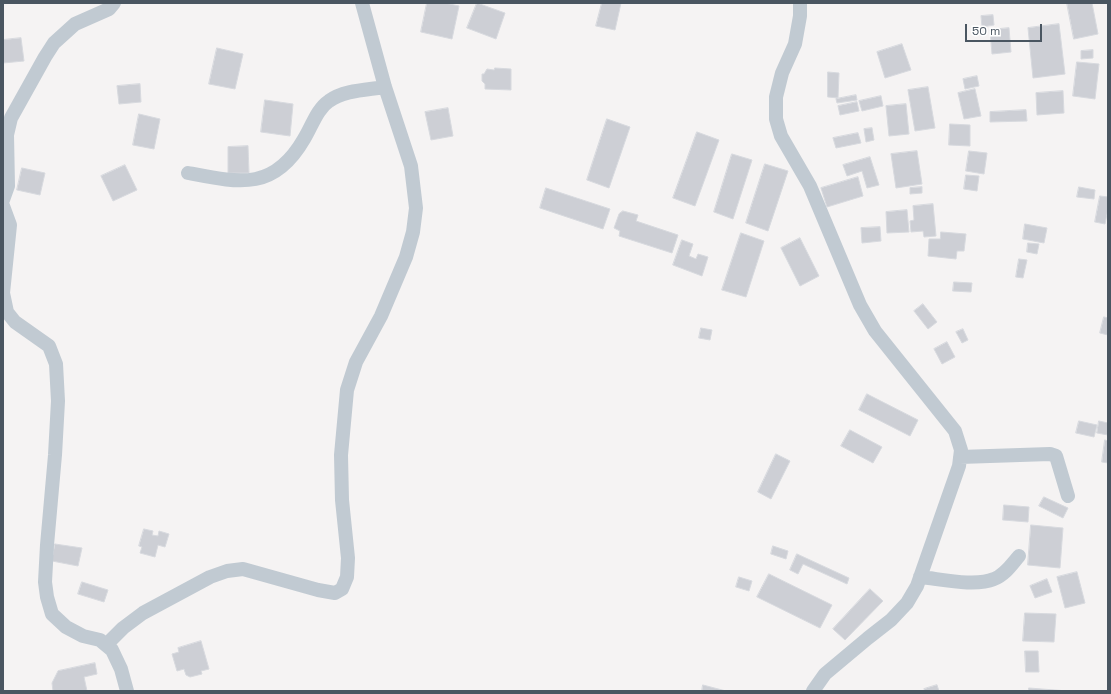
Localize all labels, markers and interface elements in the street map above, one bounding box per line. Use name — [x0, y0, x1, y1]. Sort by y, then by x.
scale bar — [967, 16, 1044, 42]
text: 50 m — [972, 23, 1000, 39]

